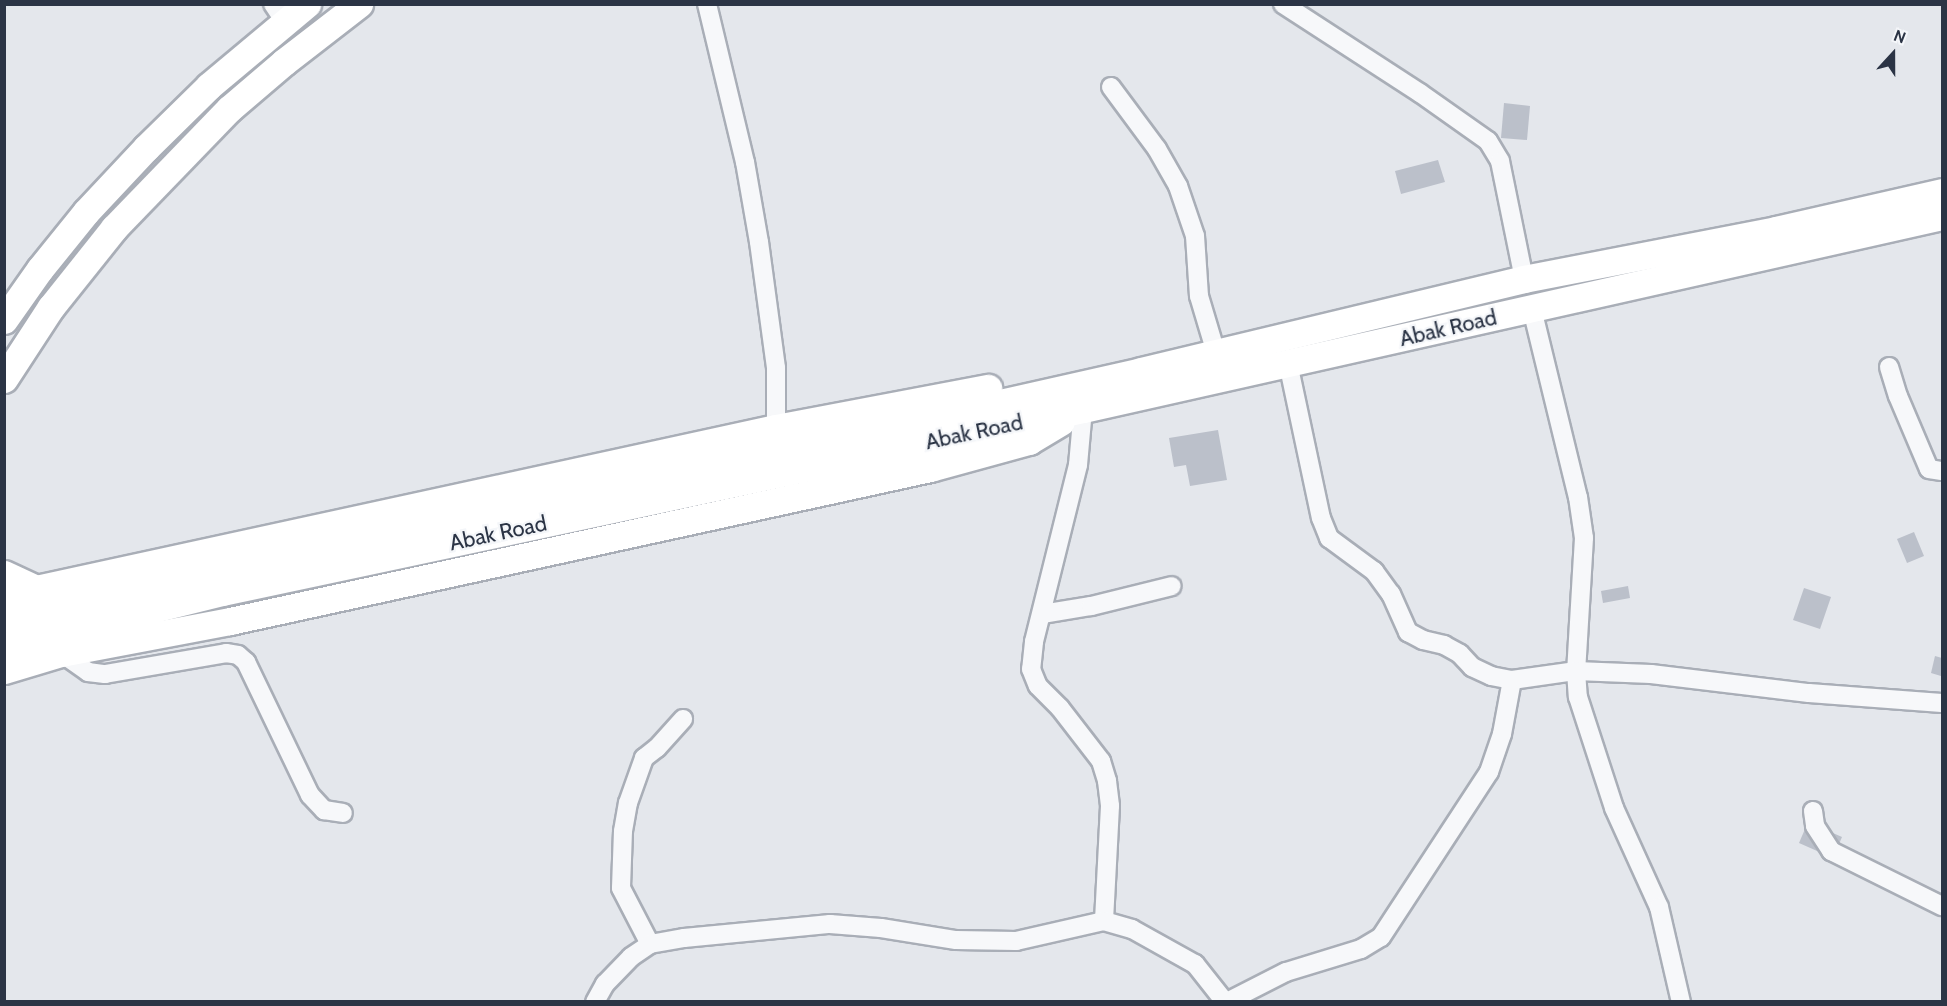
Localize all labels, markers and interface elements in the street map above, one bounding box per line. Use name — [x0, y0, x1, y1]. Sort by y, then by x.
north arrow — [1863, 24, 1923, 84]
text: N — [1891, 26, 1908, 48]
street label: Abak Road — [1397, 304, 1499, 352]
street label: Abak Road — [923, 409, 1025, 455]
street label: Abak Road — [447, 510, 549, 556]

